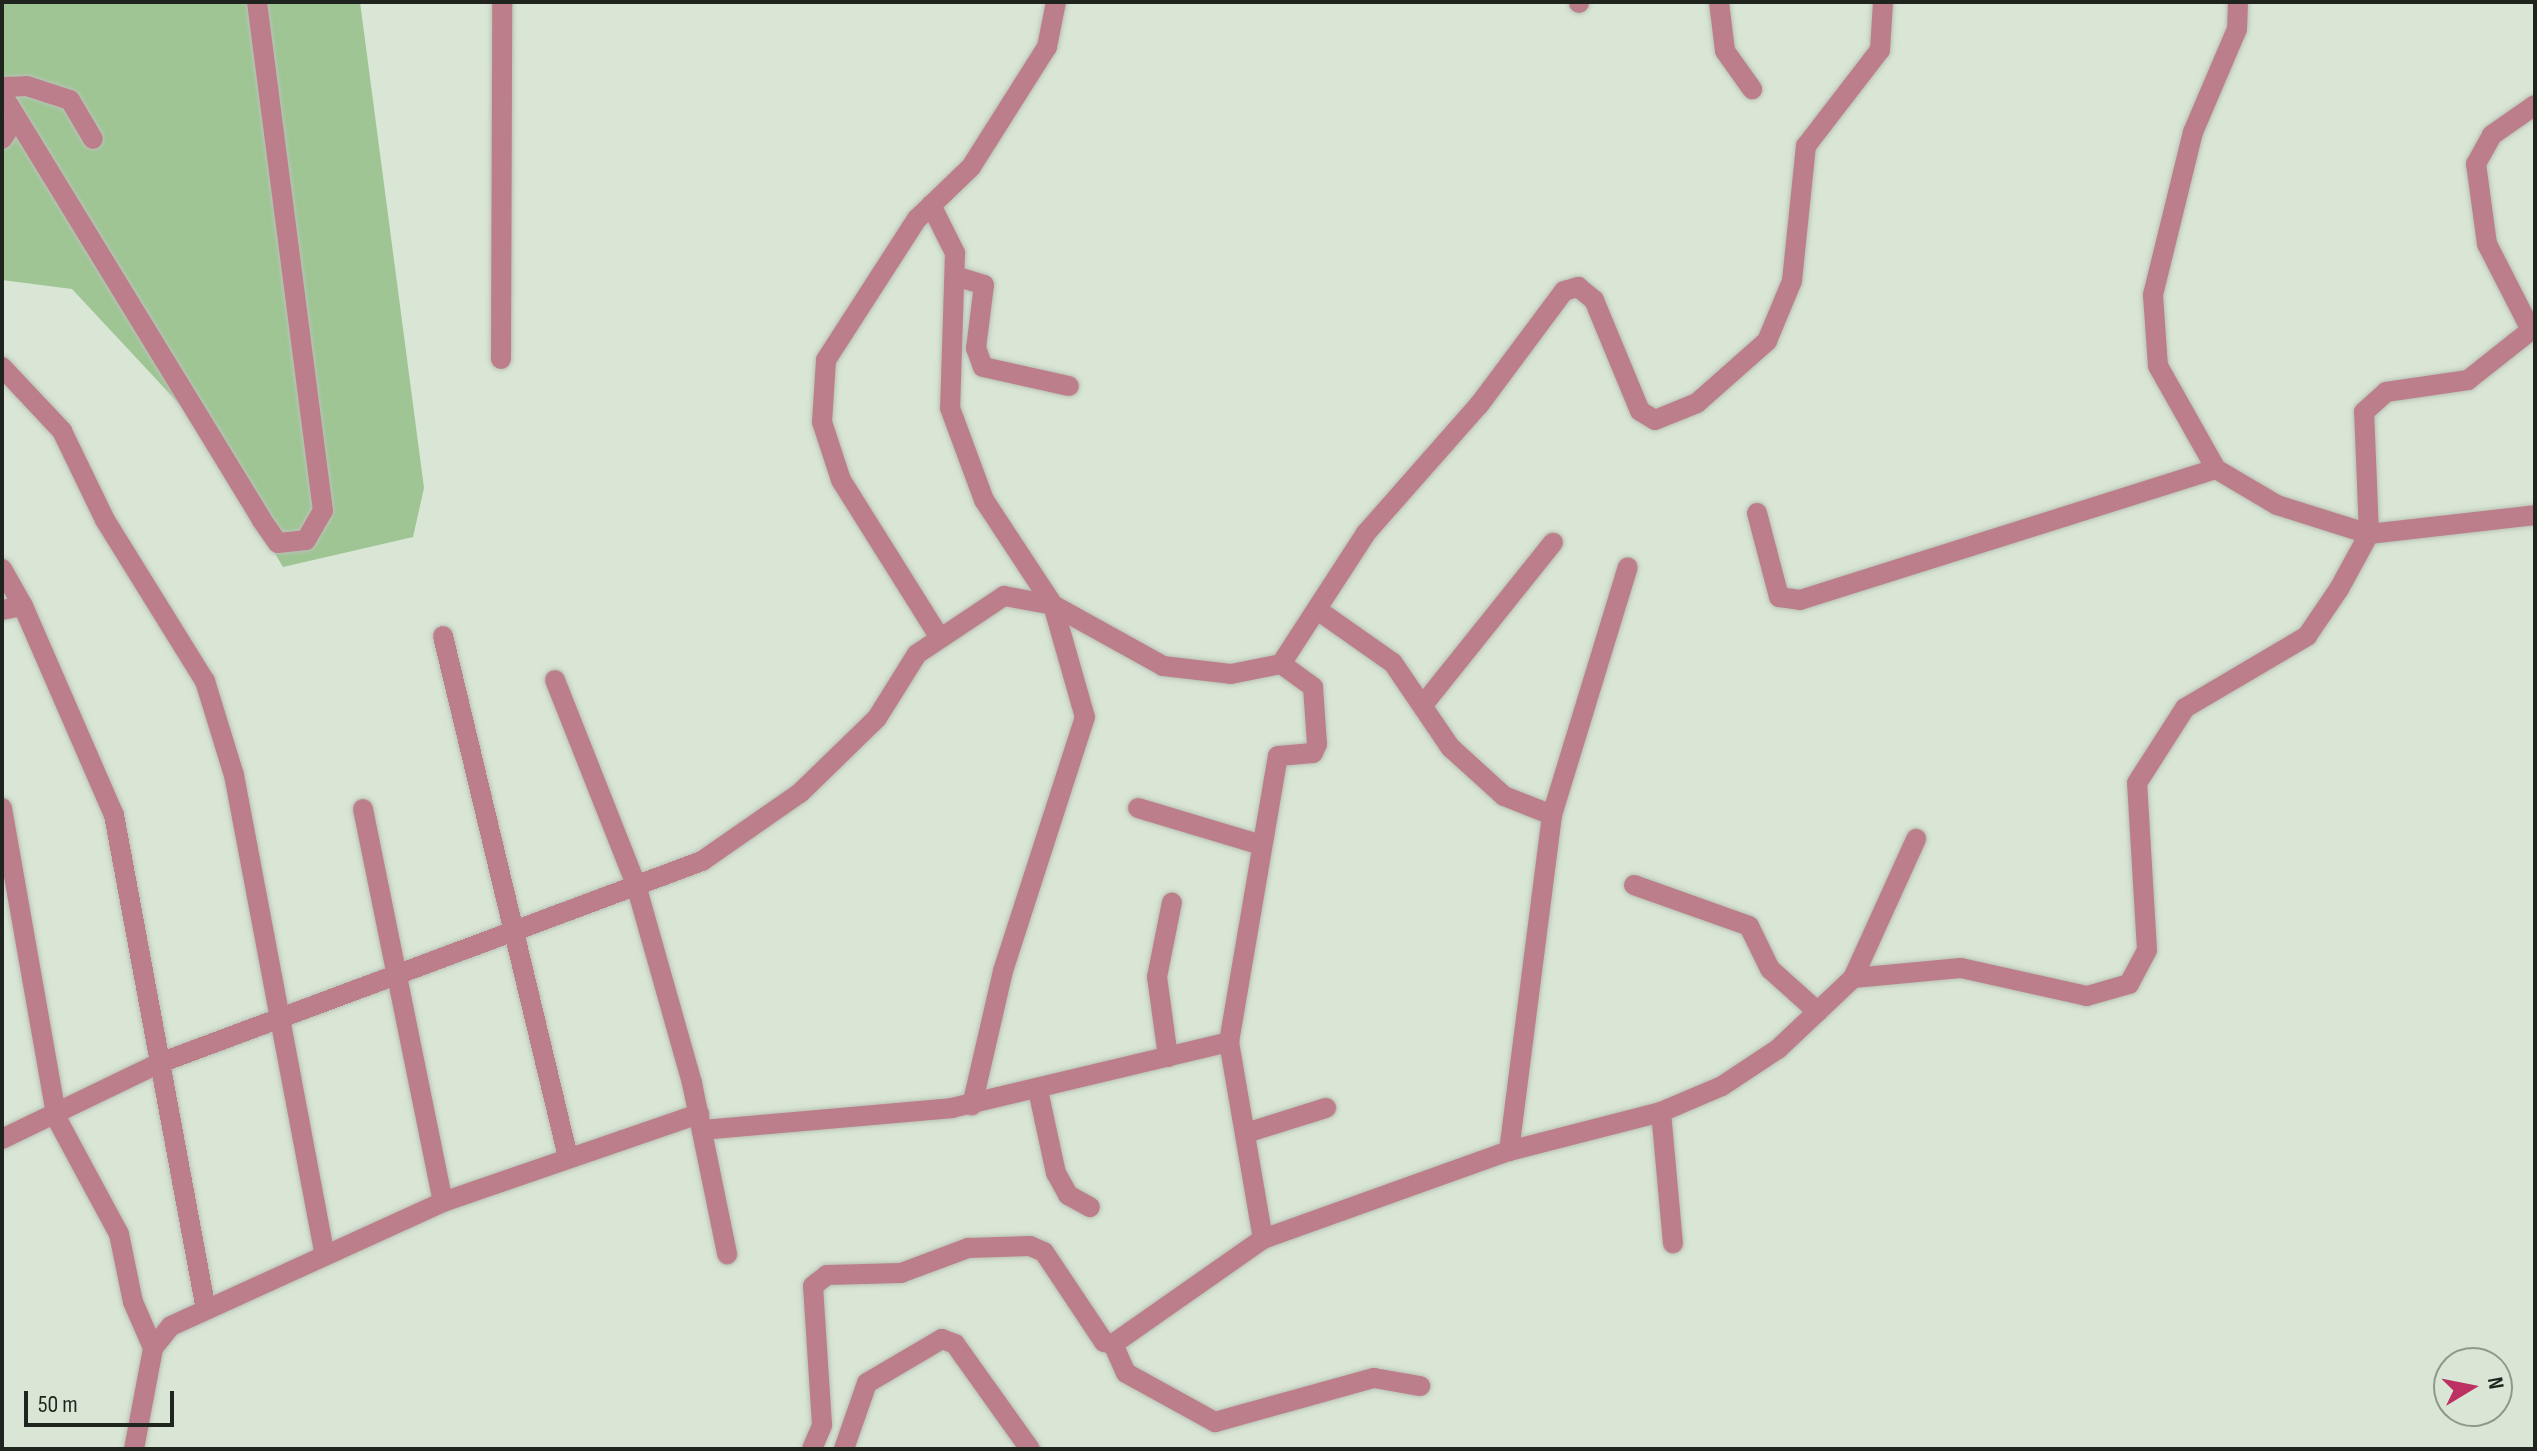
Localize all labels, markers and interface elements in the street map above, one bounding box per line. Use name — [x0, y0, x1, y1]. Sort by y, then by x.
north arrow — [2433, 1347, 2513, 1427]
scale bar — [28, 1375, 178, 1425]
text: N — [2481, 1375, 2509, 1391]
text: 50 m — [38, 1390, 78, 1419]

